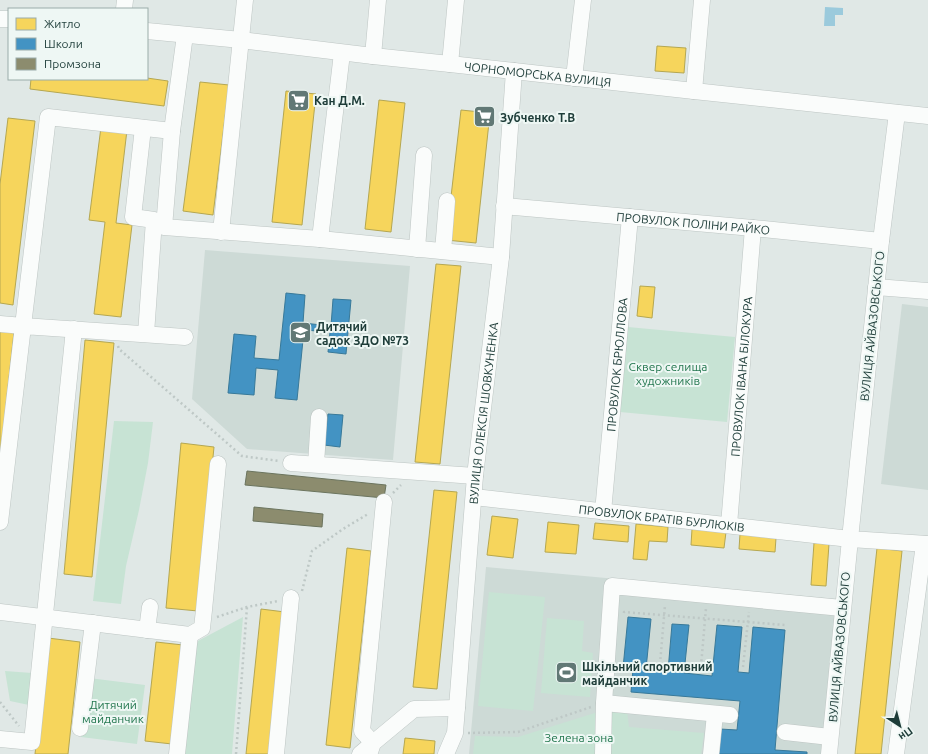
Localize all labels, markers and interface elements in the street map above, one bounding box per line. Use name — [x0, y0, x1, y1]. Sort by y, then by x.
legend — [8, 8, 148, 80]
text: Житло — [44, 17, 81, 30]
text: Школи — [44, 37, 83, 50]
text: Промзона — [44, 57, 101, 70]
street label: ЧОРНОМОРСЬКА ВУЛИЦЯ — [463, 59, 612, 88]
supermarket icon: Кан Д.М. — [286, 87, 312, 113]
place label: Кан Д.М. — [314, 94, 365, 107]
supermarket icon: Зубченко Т.В — [472, 104, 498, 130]
place label: Зубченко Т.В — [500, 111, 575, 124]
street label: ПРОВУЛОК ПОЛІНИ РАЙКО — [616, 209, 771, 236]
street label: ВУЛИЦЯ АЙВАЗОВСЬКОГО — [858, 250, 886, 402]
street label: ПРОВУЛОК ІВАНА БІЛОКУРА — [728, 296, 754, 457]
street label: ПРОВУЛОК БРЮЛЛОВА — [604, 297, 629, 432]
school or university icon: Дитячий садок ЗДО №73 — [288, 320, 314, 346]
place label: Дитячий садок ЗДО №73 — [316, 320, 409, 347]
street label: ВУЛИЦЯ ОЛЕКСІЯ ШОВКУНЕНКА — [466, 321, 500, 505]
park label: Сквер селища художників — [629, 360, 707, 387]
street label: ПРОВУЛОК БРАТІВ БУРЛЮКІВ — [578, 502, 745, 533]
street label: ВУЛИЦЯ АЙВАЗОВСЬКОГО — [826, 571, 852, 723]
sports icon: Шкільний спортивний майданчик — [554, 660, 580, 686]
place label: Шкільний спортивний майданчик — [582, 660, 713, 687]
park label: Дитячий майданчик — [82, 698, 144, 725]
north arrow — [880, 706, 920, 746]
text: Пн — [897, 725, 915, 743]
park label: Зелена зона — [545, 731, 613, 744]

